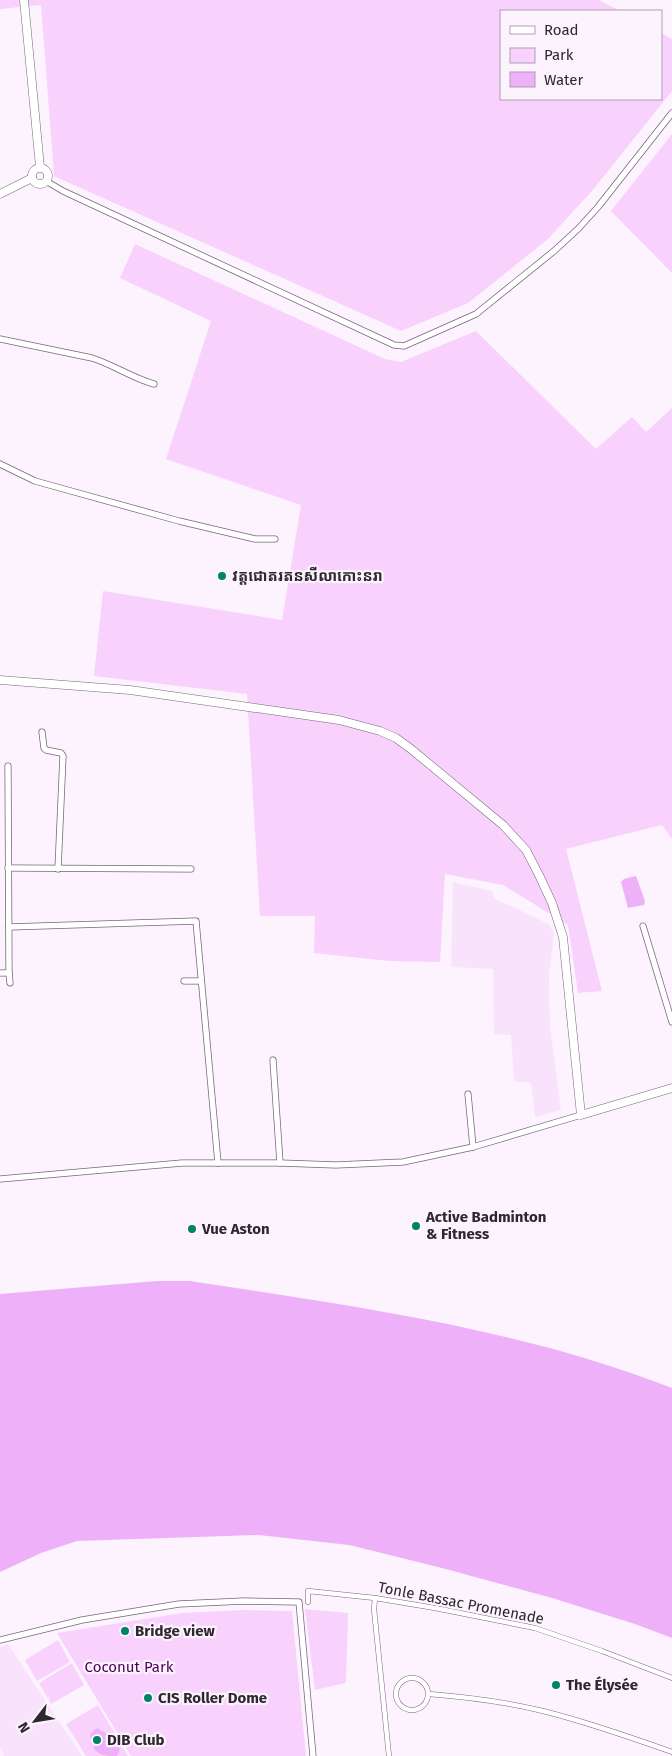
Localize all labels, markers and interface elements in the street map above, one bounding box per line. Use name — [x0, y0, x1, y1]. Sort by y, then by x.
legend — [500, 10, 662, 100]
text: Road — [544, 21, 579, 39]
text: Park — [544, 46, 574, 64]
text: Water — [544, 71, 583, 89]
place label: វត្តជោតរតនសីលាកោះនរា — [232, 566, 383, 585]
marker: វត្តជោតរតនសីលាកោះនរា — [216, 570, 228, 582]
place label: Active Badminton & Fitness — [425, 1208, 546, 1243]
place label: Vue Aston — [201, 1220, 270, 1238]
marker: Active Badminton & Fitness — [410, 1220, 422, 1232]
marker: Vue Aston — [186, 1223, 198, 1235]
street label: Tonle Bassac Promenade — [376, 1578, 546, 1628]
place label: Bridge view — [135, 1622, 215, 1640]
marker: Bridge view — [119, 1625, 131, 1637]
park label: Coconut Park — [85, 1658, 174, 1676]
place label: The Élysée — [566, 1676, 638, 1694]
marker: The Élysée — [550, 1679, 562, 1691]
place label: CIS Roller Dome — [158, 1689, 267, 1707]
marker: CIS Roller Dome — [142, 1692, 154, 1704]
north arrow — [10, 1696, 60, 1746]
text: N — [15, 1719, 34, 1736]
place label: DIB Club — [107, 1731, 164, 1749]
marker: DIB Club — [91, 1734, 103, 1746]

